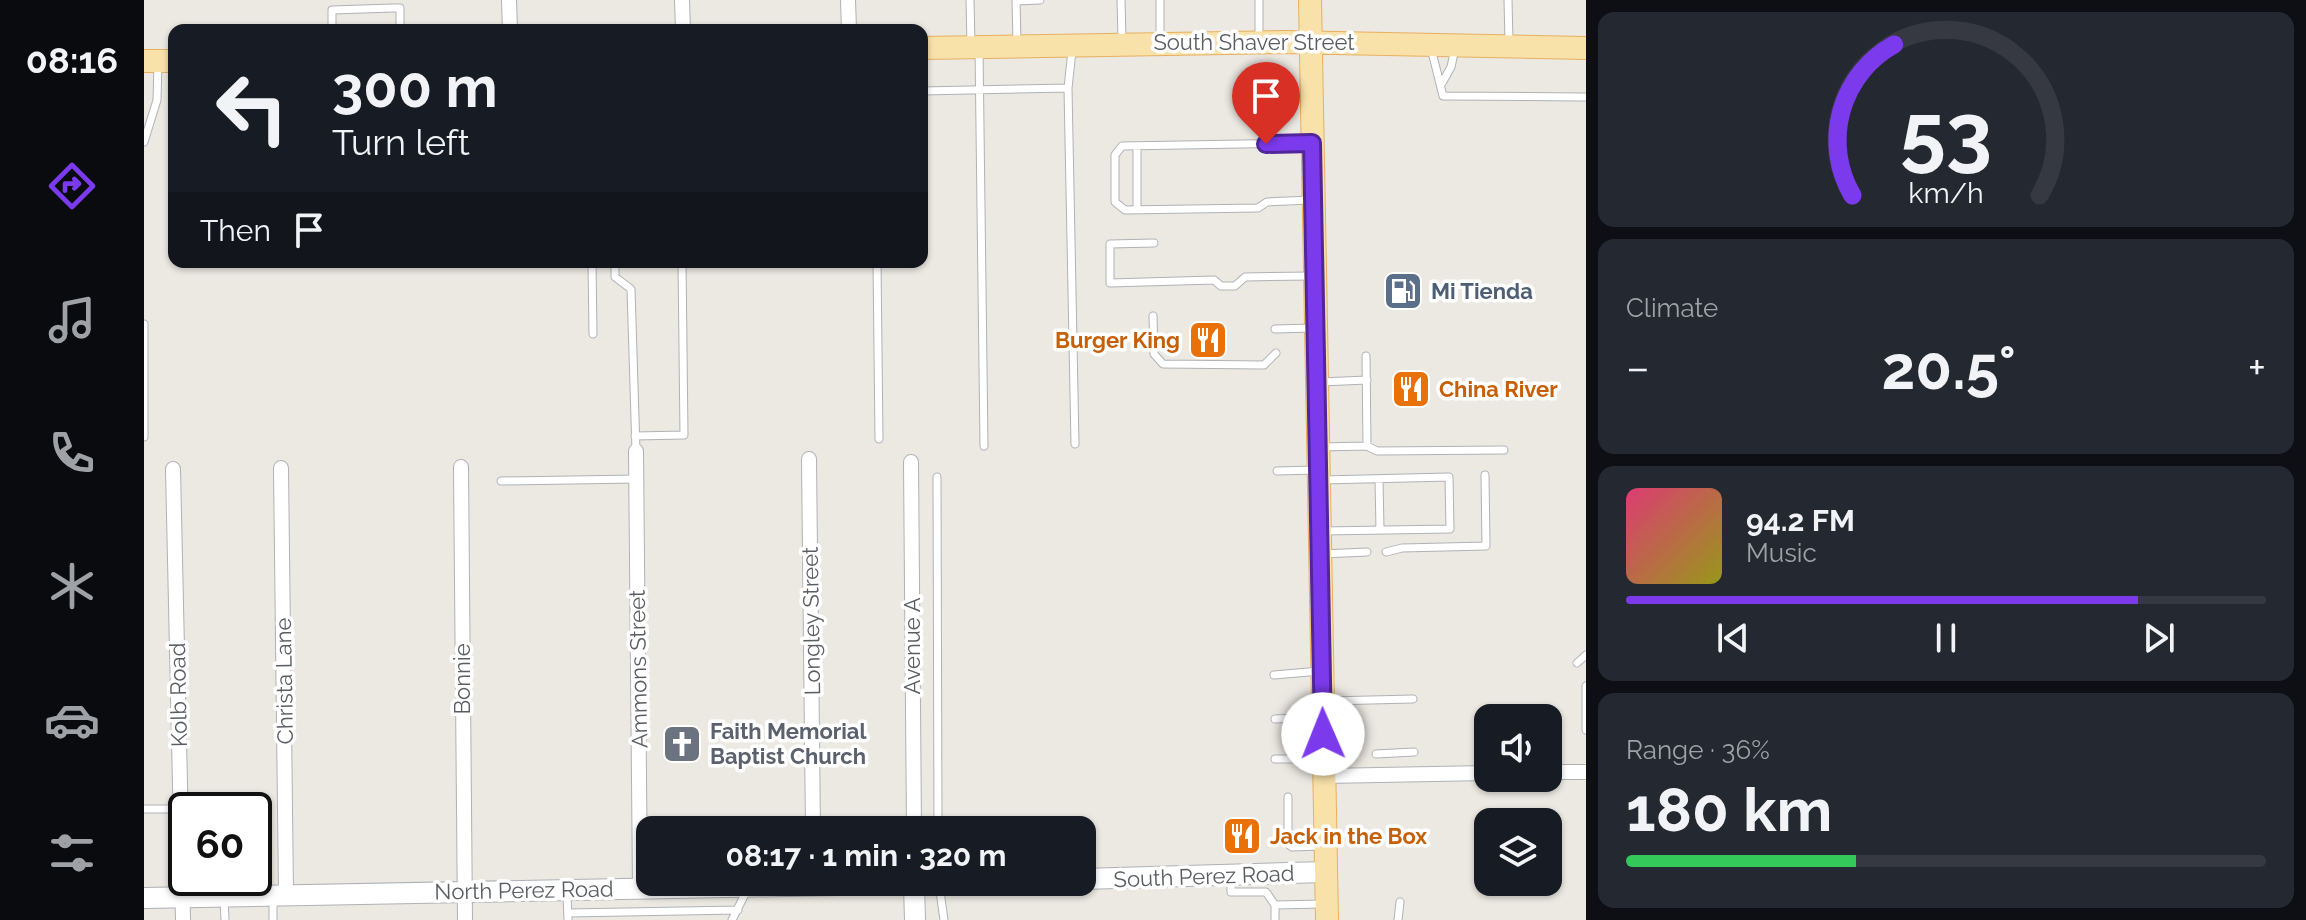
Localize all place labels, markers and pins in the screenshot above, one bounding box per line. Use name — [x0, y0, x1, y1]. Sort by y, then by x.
pin — [1232, 62, 1300, 144]
fuel station icon: Mi Tienda — [1382, 270, 1424, 312]
place label: Mi Tienda — [1431, 278, 1533, 304]
restaurant icon: Burger King — [1187, 319, 1229, 361]
place label: Burger King — [1055, 327, 1180, 353]
restaurant icon: China River — [1390, 368, 1432, 410]
place label: China River — [1439, 376, 1558, 402]
place label: Faith Memorial Baptist Church — [710, 718, 868, 769]
church icon: Faith Memorial Baptist Church — [661, 723, 703, 765]
restaurant icon: Jack in the Box — [1221, 815, 1263, 857]
place label: Jack in the Box — [1270, 823, 1427, 849]

